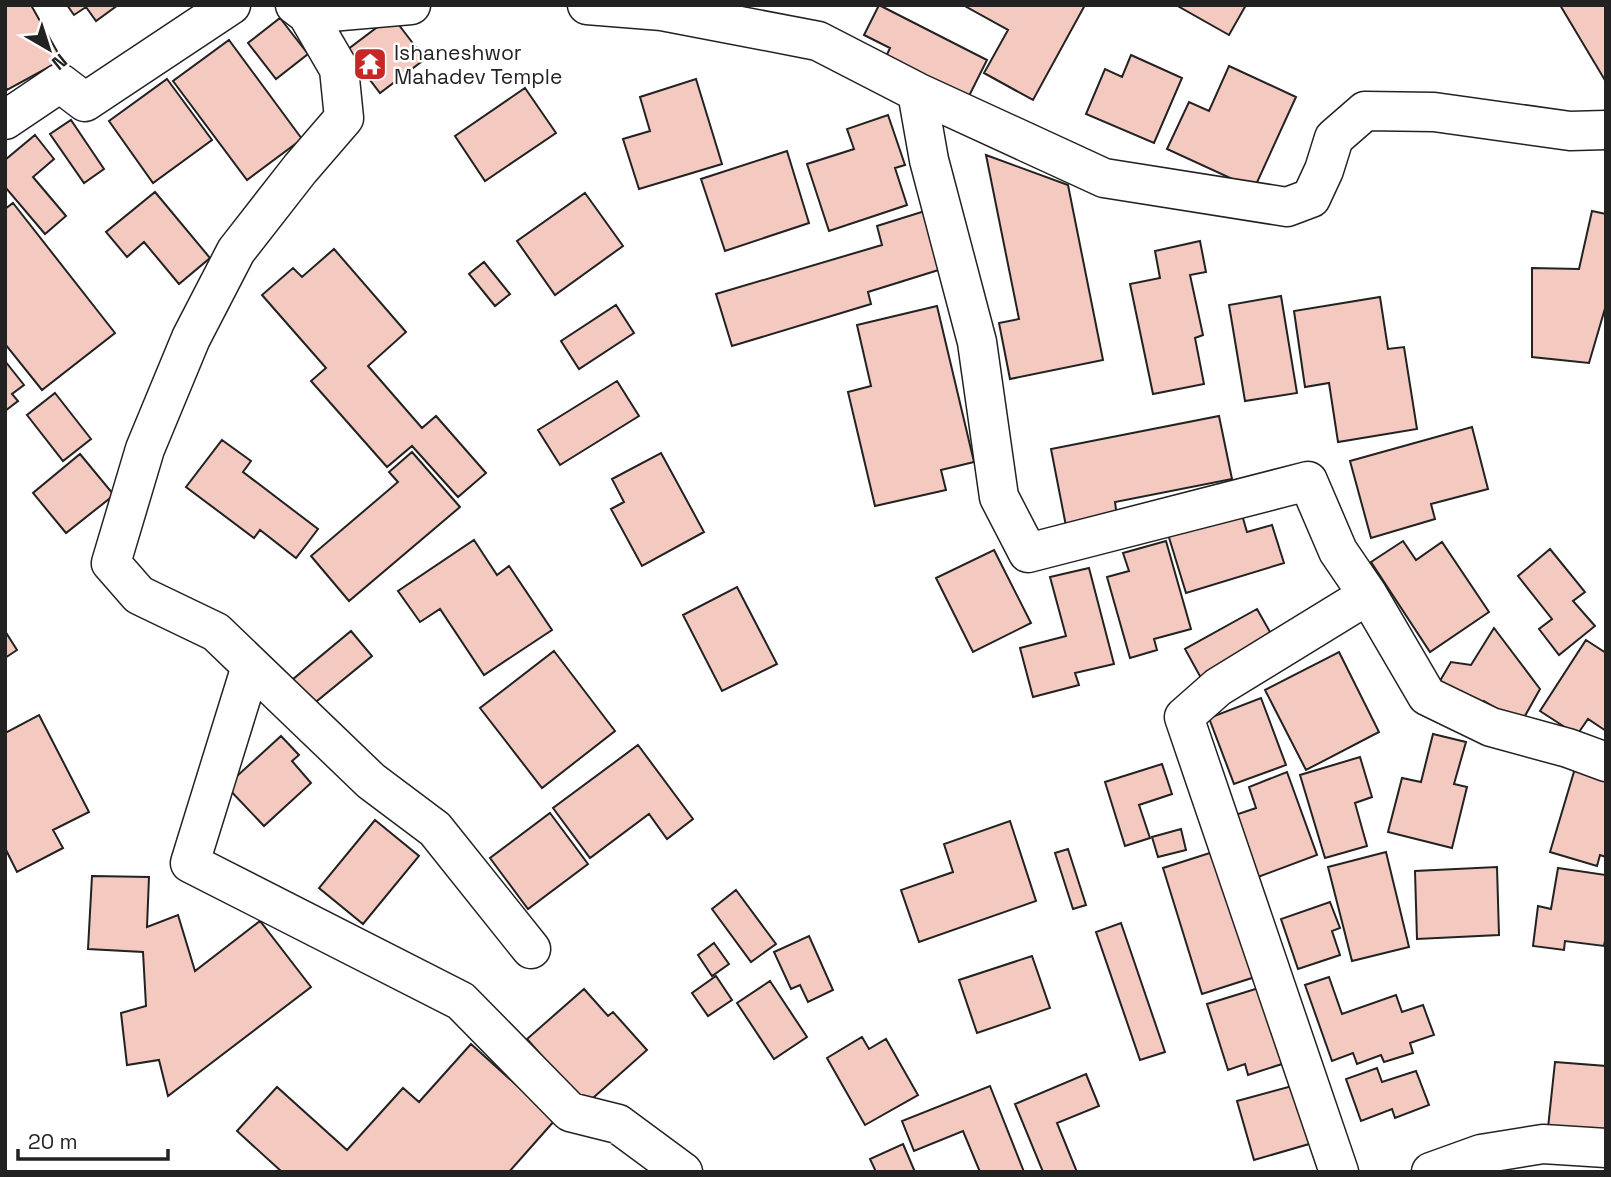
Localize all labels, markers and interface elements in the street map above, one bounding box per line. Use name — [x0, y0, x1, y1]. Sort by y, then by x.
north arrow — [14, 14, 84, 84]
place label: Ishaneshwor Mahadev Temple — [394, 39, 562, 90]
temple icon: Ishaneshwor Mahadev Temple — [351, 45, 389, 83]
text: N — [47, 48, 72, 76]
scale bar — [18, 1118, 168, 1162]
text: 20 m — [28, 1128, 78, 1155]

